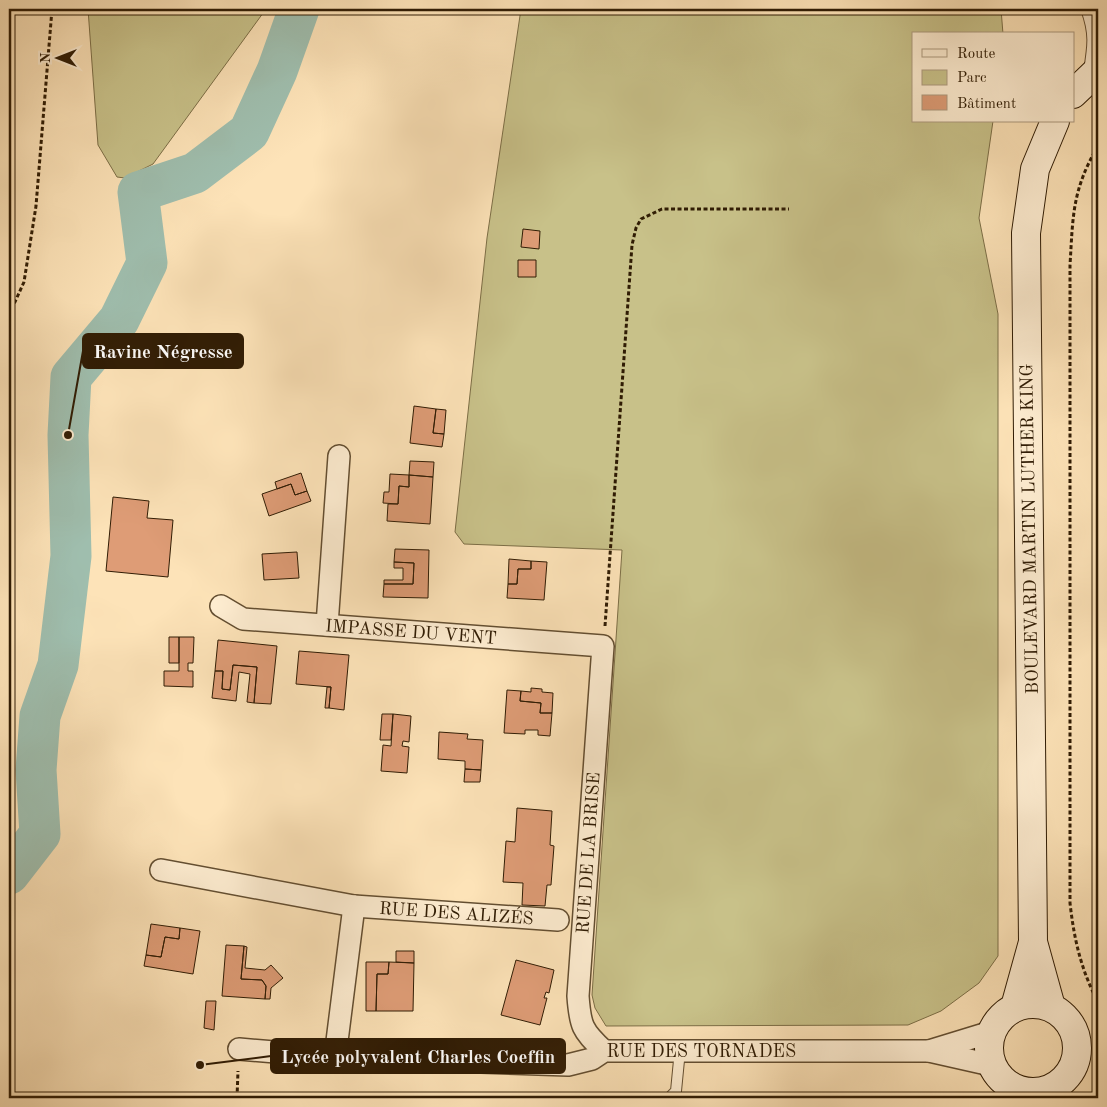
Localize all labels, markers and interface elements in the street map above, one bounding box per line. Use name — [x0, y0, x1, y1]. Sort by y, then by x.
north arrow — [32, 32, 82, 82]
legend — [912, 32, 1074, 122]
text: Route — [957, 47, 995, 62]
text: N — [39, 52, 53, 63]
text: Parc — [957, 71, 987, 86]
text: Bâtiment — [957, 97, 1016, 112]
callout: Ravine Négresse — [83, 334, 243, 368]
text: Ravine Négresse — [93, 344, 233, 363]
street label: BOULEVARD MARTIN LUTHER KING — [1018, 364, 1042, 694]
street label: IMPASSE DU VENT — [324, 617, 497, 648]
street label: RUE DE LA BRISE — [574, 772, 604, 935]
street label: RUE DES ALIZÉS — [379, 900, 534, 928]
callout: Lycée polyvalent Charles Coeffin — [271, 1039, 565, 1073]
street label: RUE DES TORNADES — [607, 1043, 796, 1061]
text: Lycée polyvalent Charles Coeffin — [281, 1049, 555, 1068]

